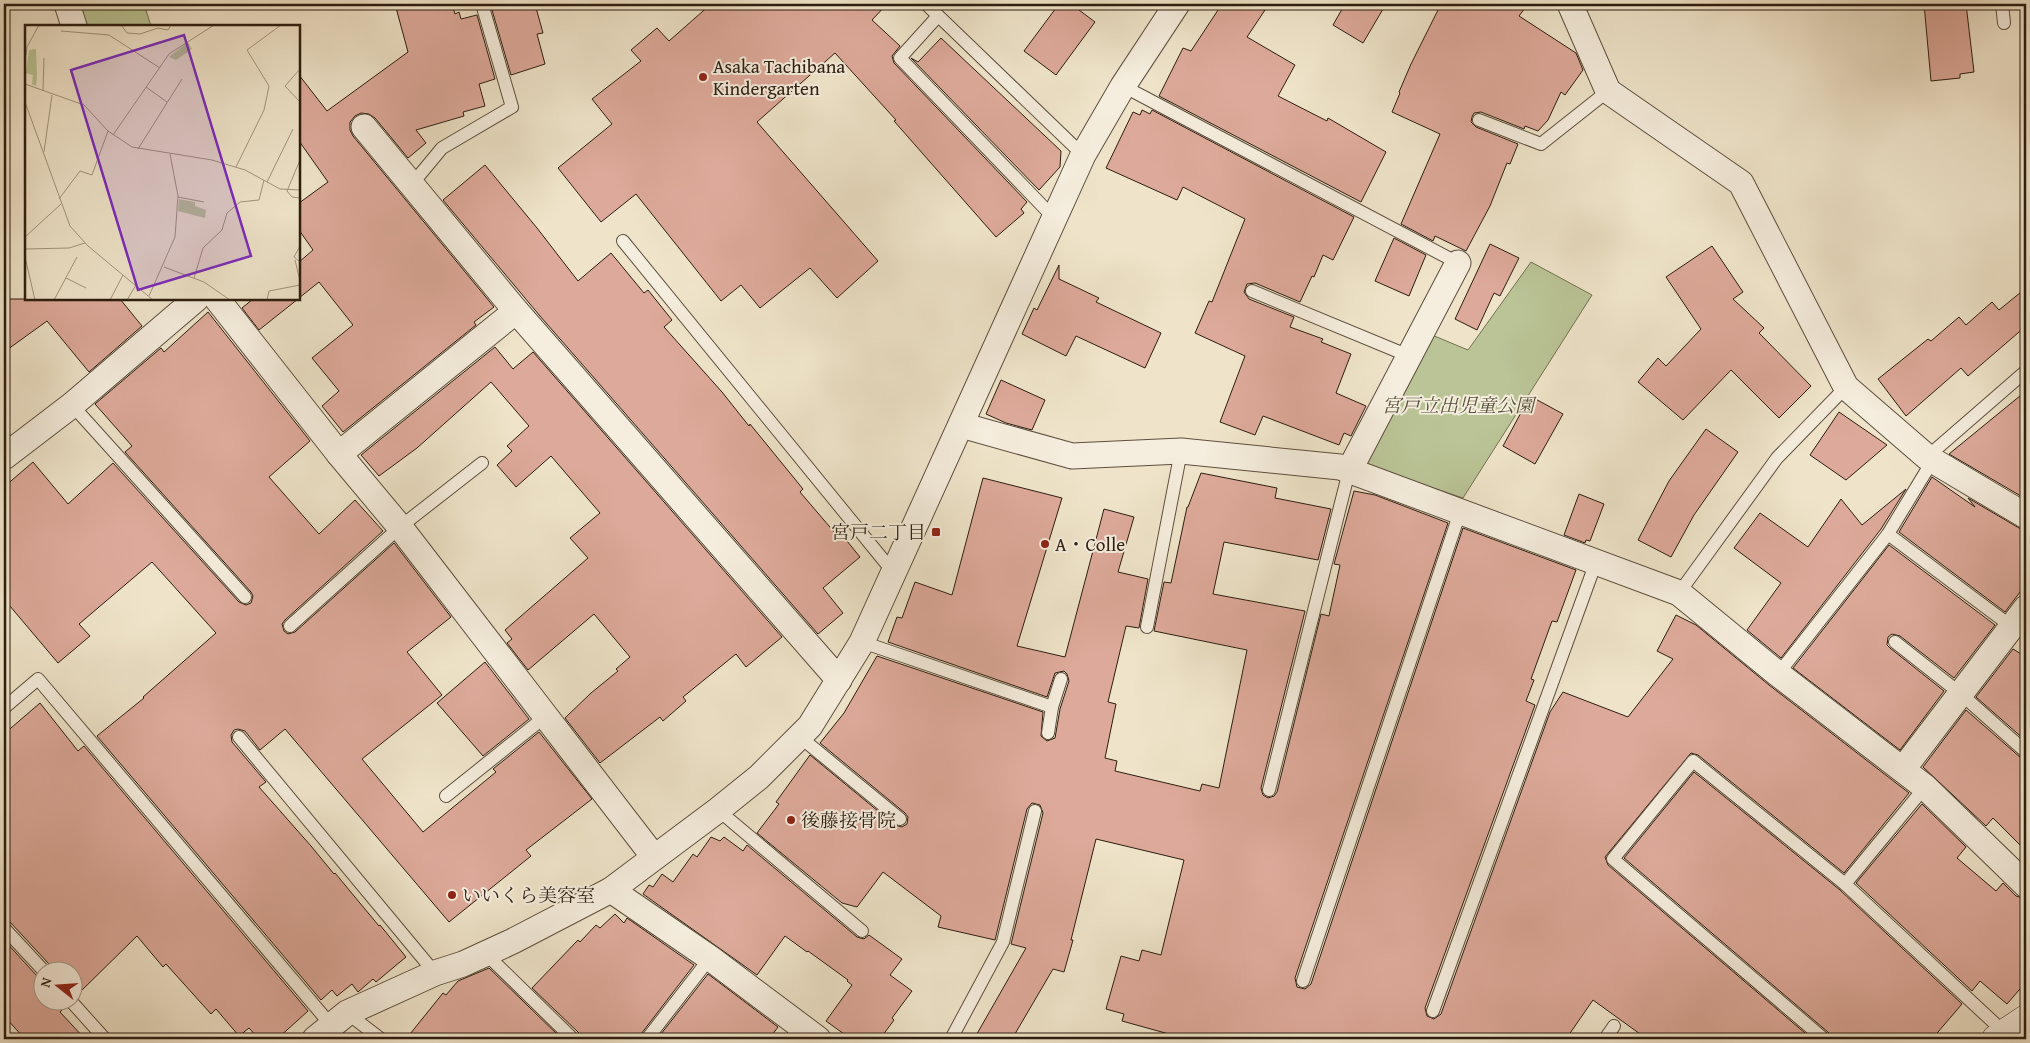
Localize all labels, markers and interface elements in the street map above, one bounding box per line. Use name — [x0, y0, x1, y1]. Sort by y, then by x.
inset map — [25, 25, 300, 300]
place label: Asaka Tachibana Kindergarten — [713, 52, 845, 102]
marker: Asaka Tachibana Kindergarten — [697, 71, 709, 83]
park label: 宮戸立出児童公園 — [1382, 391, 1537, 419]
place label: 宮戸二丁目 — [831, 518, 926, 546]
marker: 宮戸二丁目 — [930, 526, 942, 538]
place label: A・Colle — [1055, 530, 1125, 558]
marker: A・Colle — [1039, 538, 1051, 550]
place label: 後藤接骨院 — [801, 806, 896, 834]
marker: 後藤接骨院 — [785, 814, 797, 826]
place label: いいくら美容室 — [462, 881, 595, 909]
marker: いいくら美容室 — [446, 889, 458, 901]
north arrow — [32, 960, 82, 1010]
text: N — [35, 974, 57, 990]

